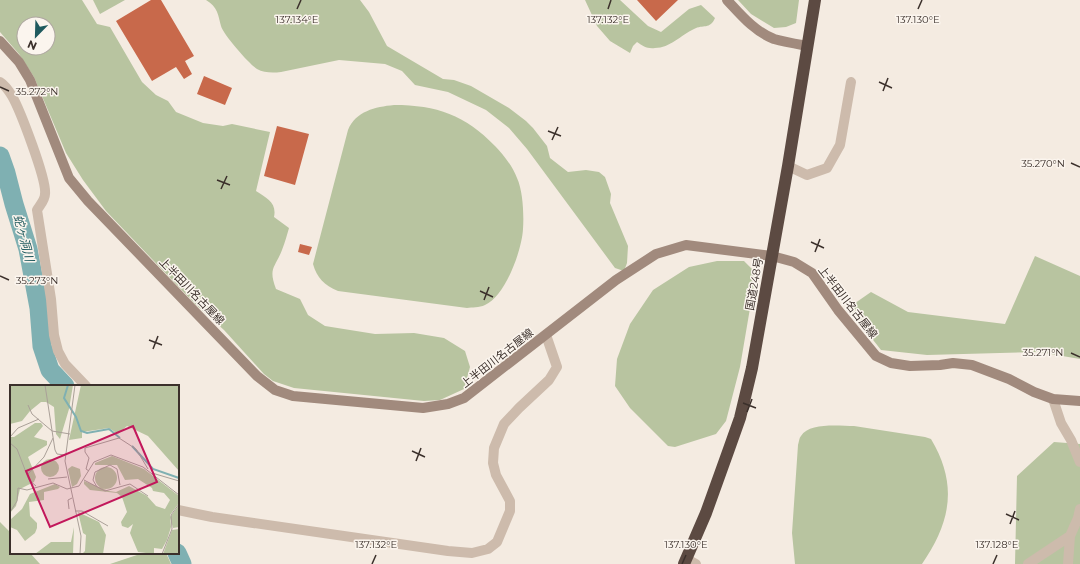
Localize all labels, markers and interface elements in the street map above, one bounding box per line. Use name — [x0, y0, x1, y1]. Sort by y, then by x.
text: 137.134°E — [276, 13, 319, 26]
text: 137.132°E — [587, 13, 629, 26]
text: 137.130°E — [896, 13, 940, 26]
north arrow — [16, 16, 56, 56]
text: N — [25, 37, 39, 53]
text: 35.272°N — [16, 85, 58, 98]
text: 35.270°N — [1021, 157, 1065, 170]
water label: 蛇ヶ洞川 — [11, 213, 38, 265]
street label: 上半田川名古屋線 — [156, 254, 228, 328]
street label: 国道248号 — [742, 256, 766, 312]
street label: 上半田川名古屋線 — [815, 263, 881, 341]
text: 35.273°N — [16, 274, 58, 287]
street label: 上半田川名古屋線 — [458, 325, 536, 391]
text: 35.271°N — [1023, 346, 1064, 359]
inset map — [10, 385, 179, 554]
text: 137.132°E — [355, 538, 397, 551]
text: 137.130°E — [664, 538, 708, 551]
text: 137.128°E — [975, 538, 1019, 551]

